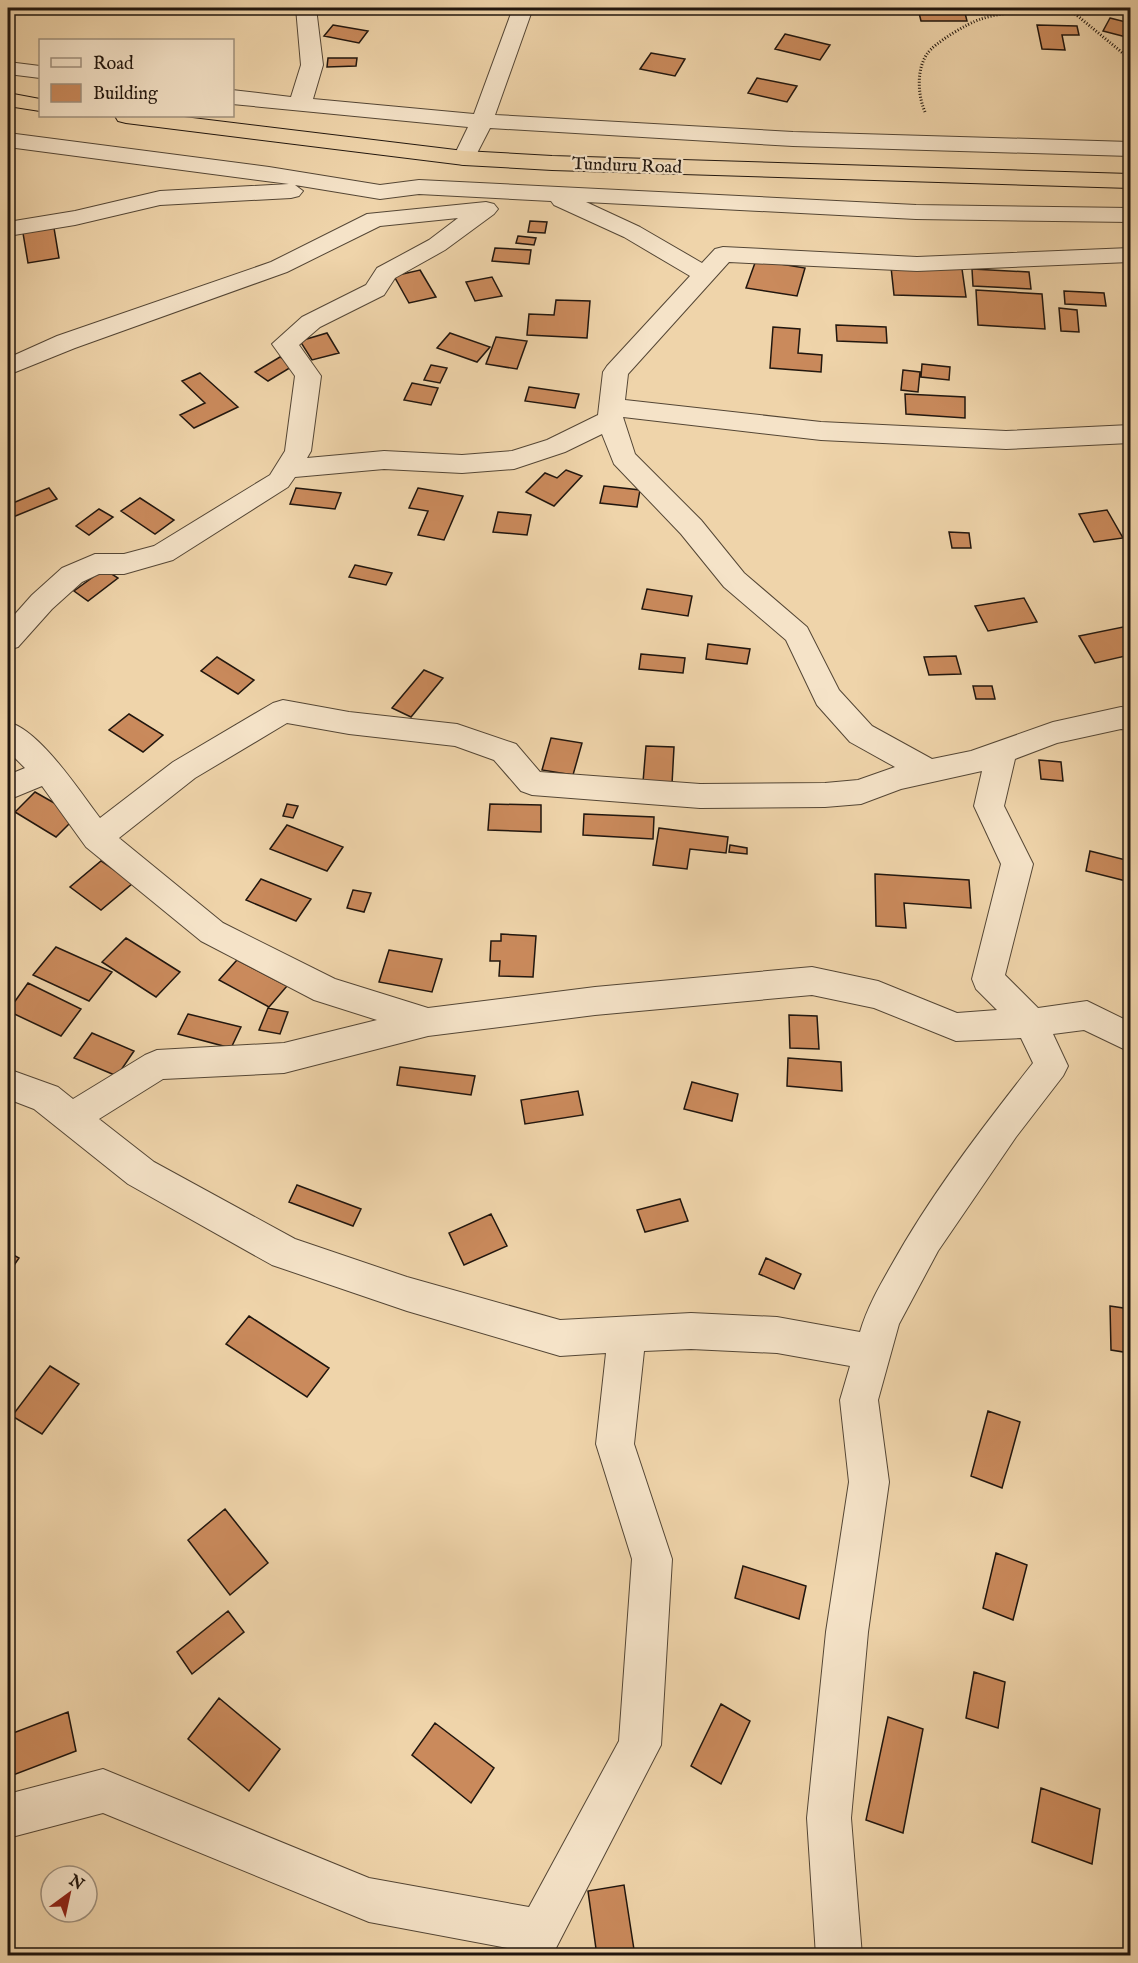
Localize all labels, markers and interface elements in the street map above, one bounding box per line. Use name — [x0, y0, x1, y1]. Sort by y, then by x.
legend — [39, 39, 234, 117]
text: Road — [93, 53, 134, 76]
text: Building — [93, 83, 158, 106]
street label: Tunduru Road — [572, 153, 683, 180]
north arrow — [39, 1864, 99, 1924]
text: N — [64, 1870, 87, 1895]

